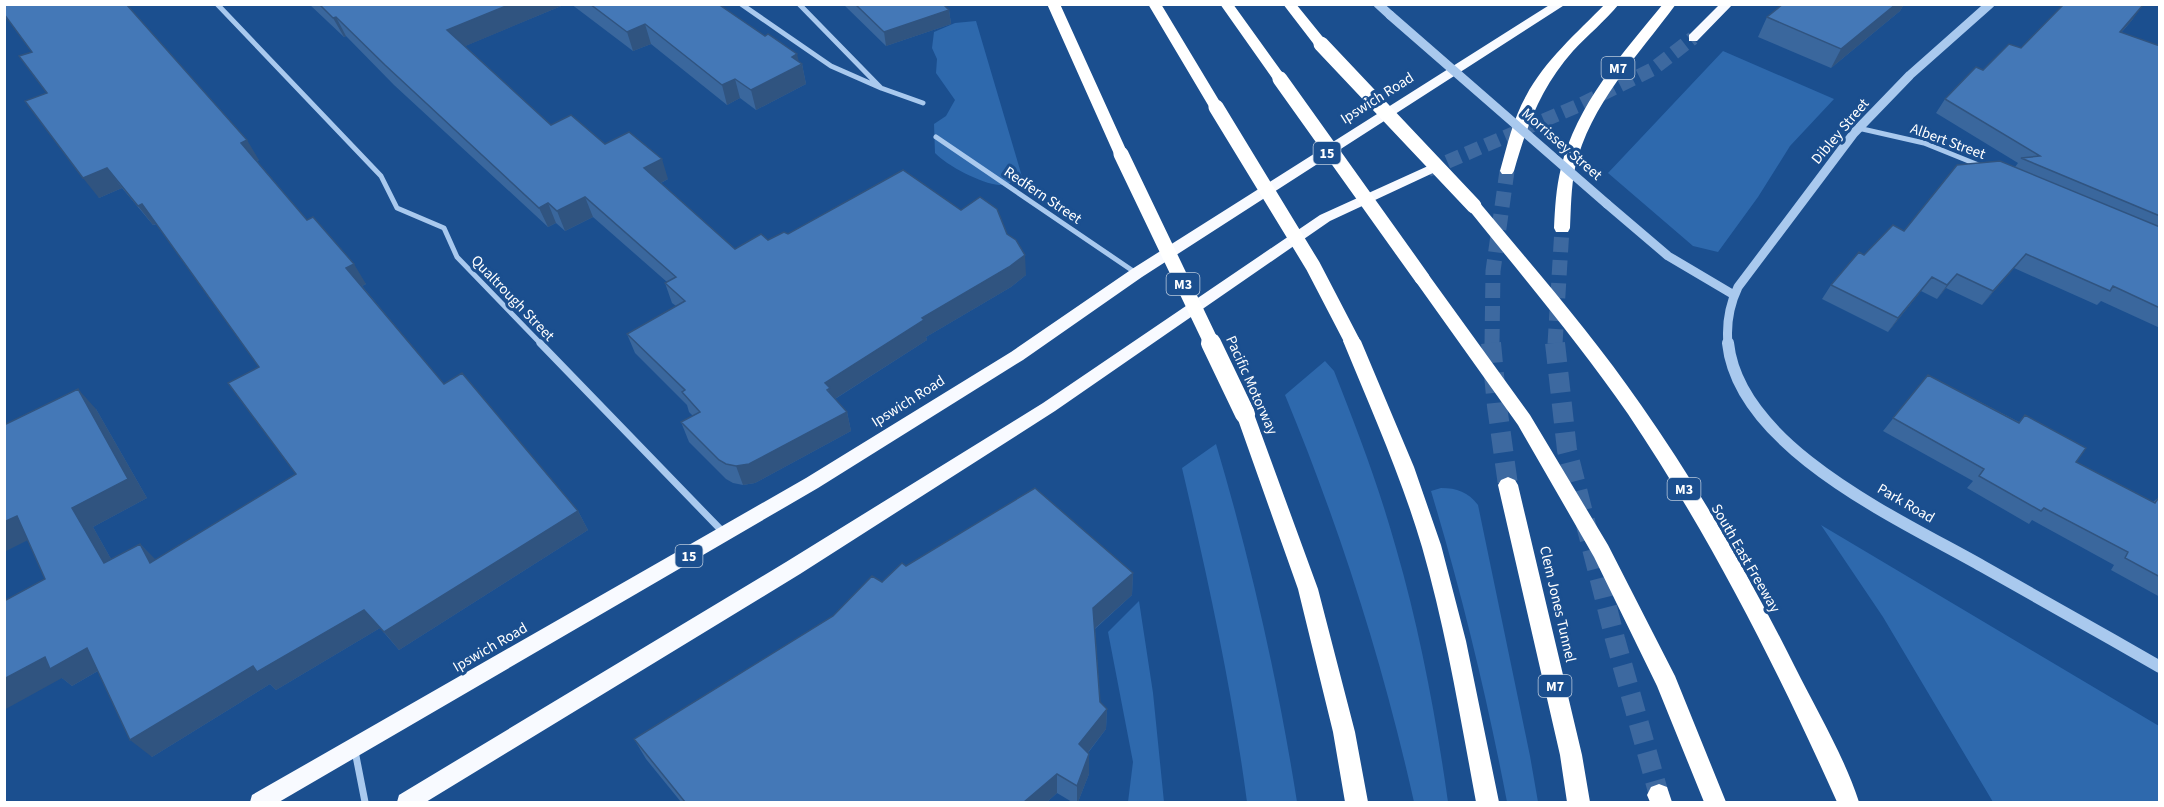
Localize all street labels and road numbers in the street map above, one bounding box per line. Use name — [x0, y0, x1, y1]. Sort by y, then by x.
road number: M7 — [1602, 57, 1634, 79]
street label: Ipswich Road — [1336, 67, 1418, 129]
street label: Dibley Street — [1807, 94, 1874, 169]
street label: Morrissey Street — [1517, 103, 1607, 185]
street label: Albert Street — [1907, 118, 1988, 165]
road number: 15 — [1314, 142, 1340, 164]
street label: Redfern Street — [1000, 162, 1086, 229]
street label: Qualtrough Street — [466, 251, 559, 346]
road number: M3 — [1166, 273, 1200, 295]
street label: Pacific Motorway — [1220, 332, 1283, 438]
street label: Ipswich Road — [867, 370, 949, 432]
road number: M3 — [1668, 478, 1700, 500]
street label: Park Road — [1873, 479, 1938, 528]
street label: South East Freeway — [1706, 500, 1785, 616]
street label: Clem Jones Tunnel — [1534, 544, 1581, 664]
road number: 15 — [676, 545, 702, 567]
street label: Ipswich Road — [449, 618, 532, 677]
road number: M7 — [1538, 675, 1572, 697]

